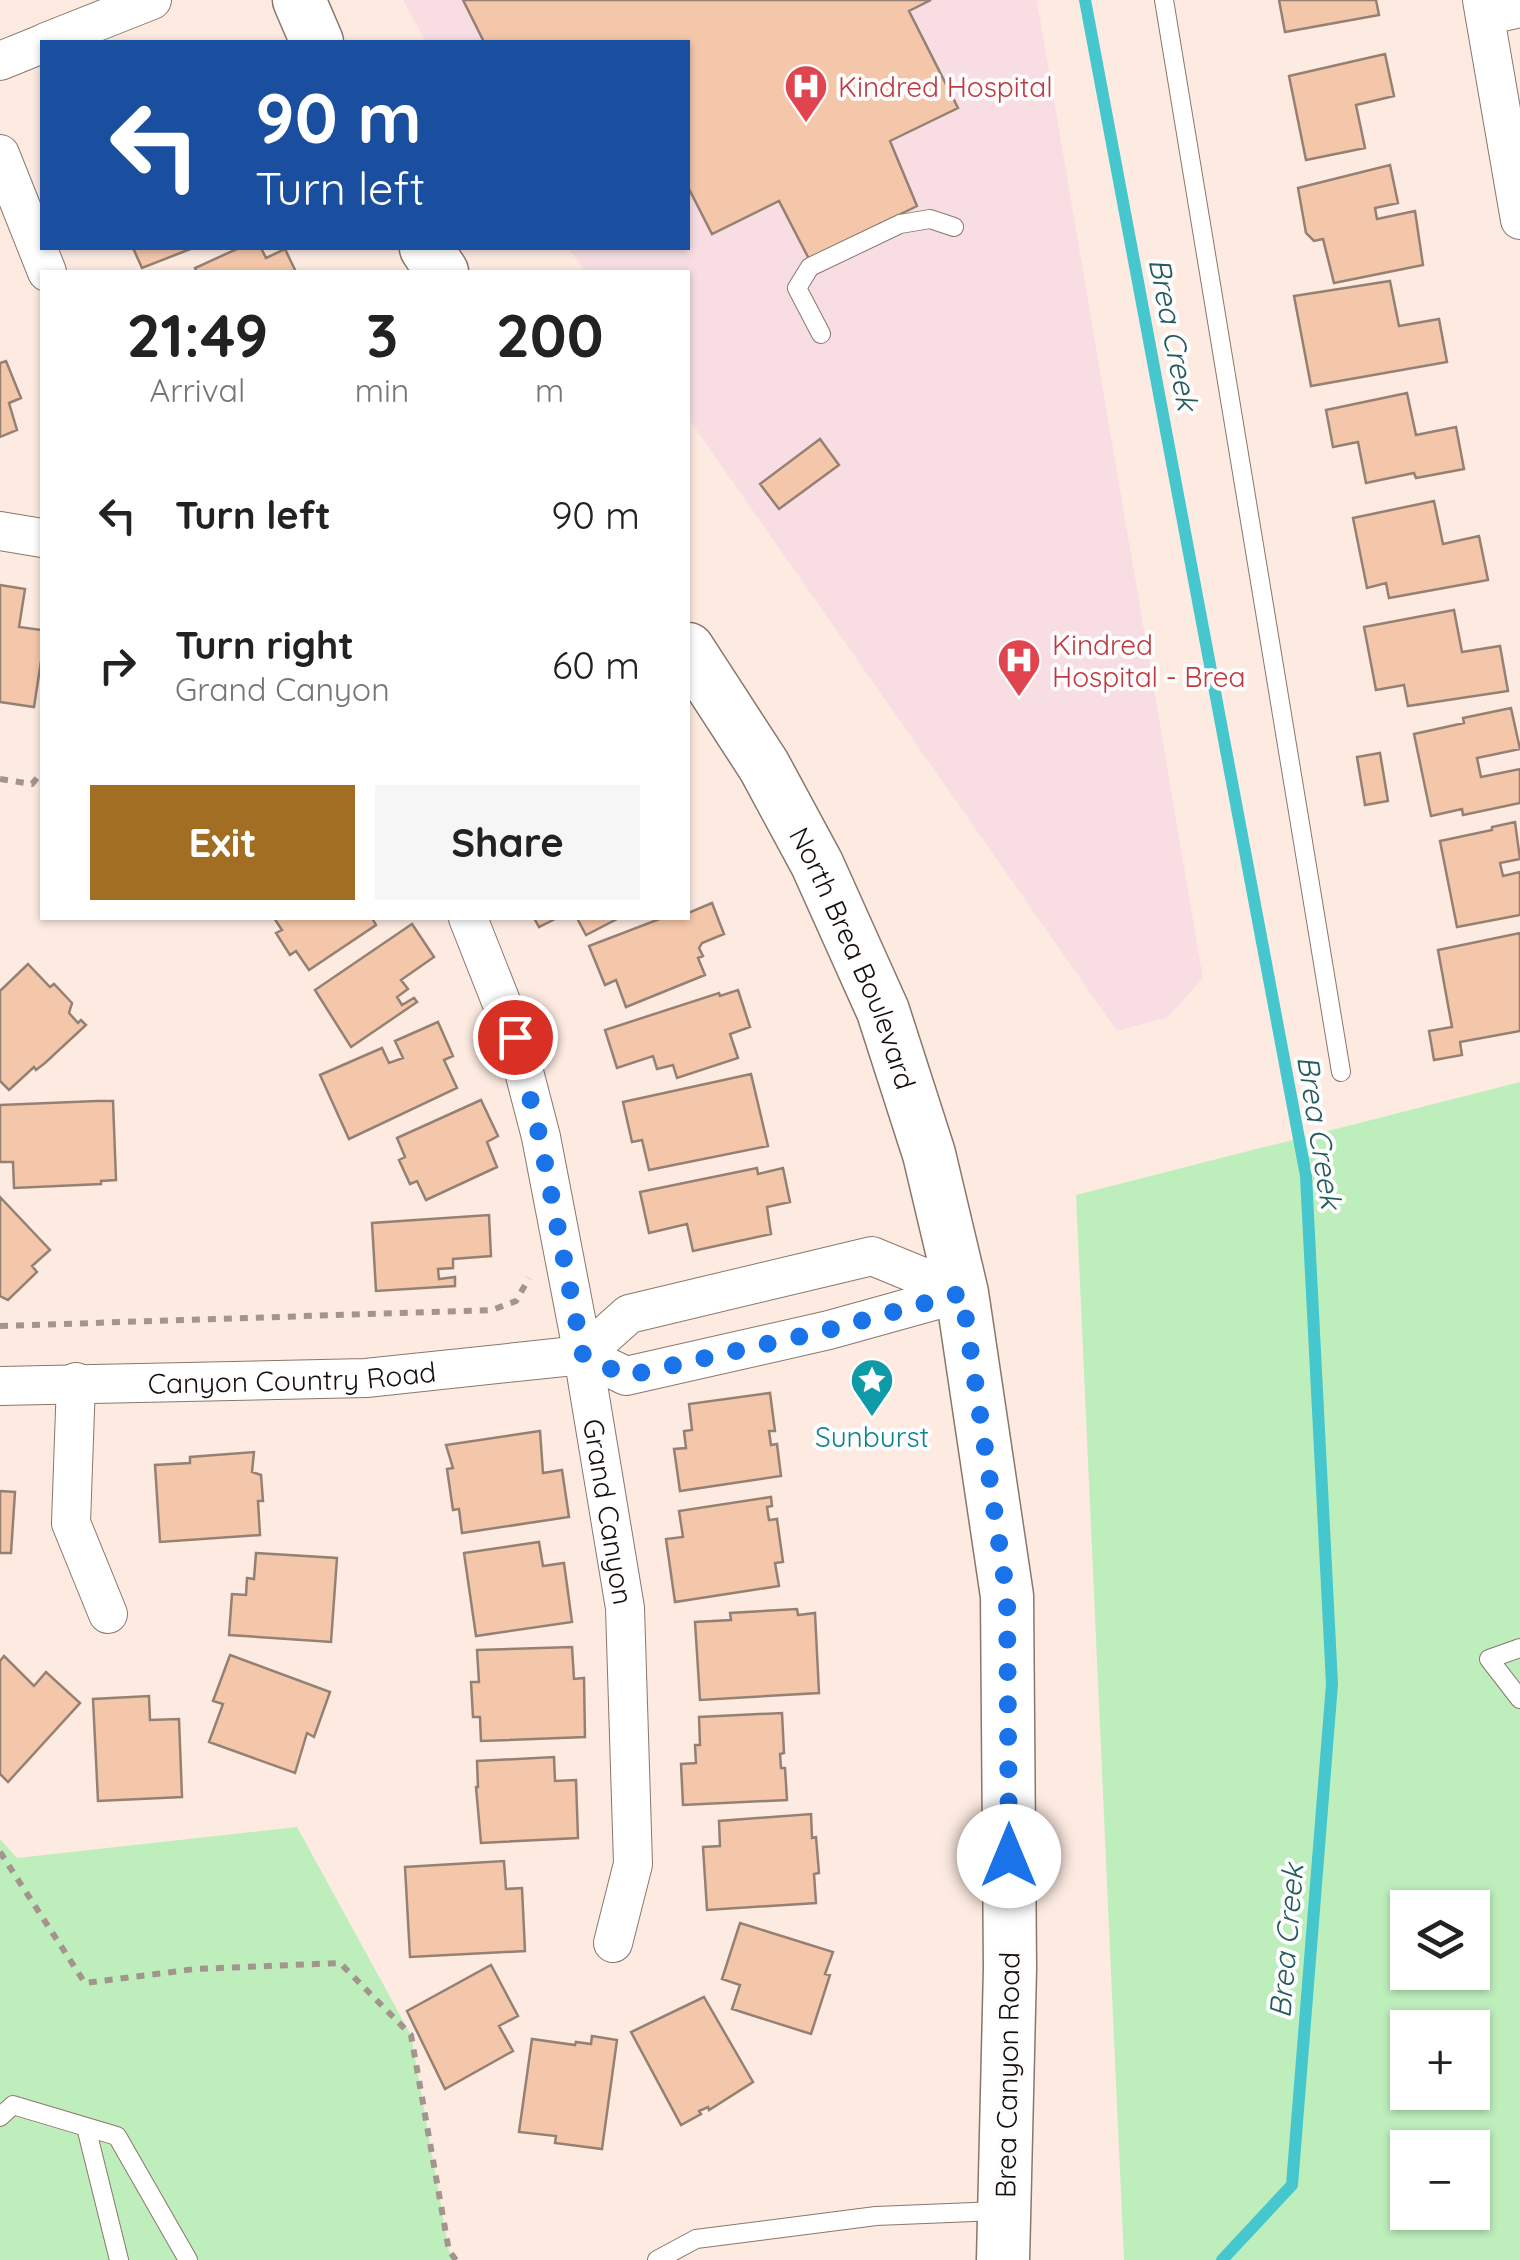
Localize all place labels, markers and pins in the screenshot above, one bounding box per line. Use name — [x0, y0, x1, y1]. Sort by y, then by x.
hospital icon: Kindred Hospital — [783, 63, 829, 124]
place label: Kindred Hospital — [838, 69, 1053, 104]
place label: Kindred Hospital - Brea — [1052, 627, 1246, 694]
hospital icon: Kindred Hospital - Brea — [996, 637, 1042, 698]
pin — [473, 995, 558, 1080]
place icon: Sunburst — [849, 1357, 895, 1418]
place label: Sunburst — [815, 1419, 929, 1454]

